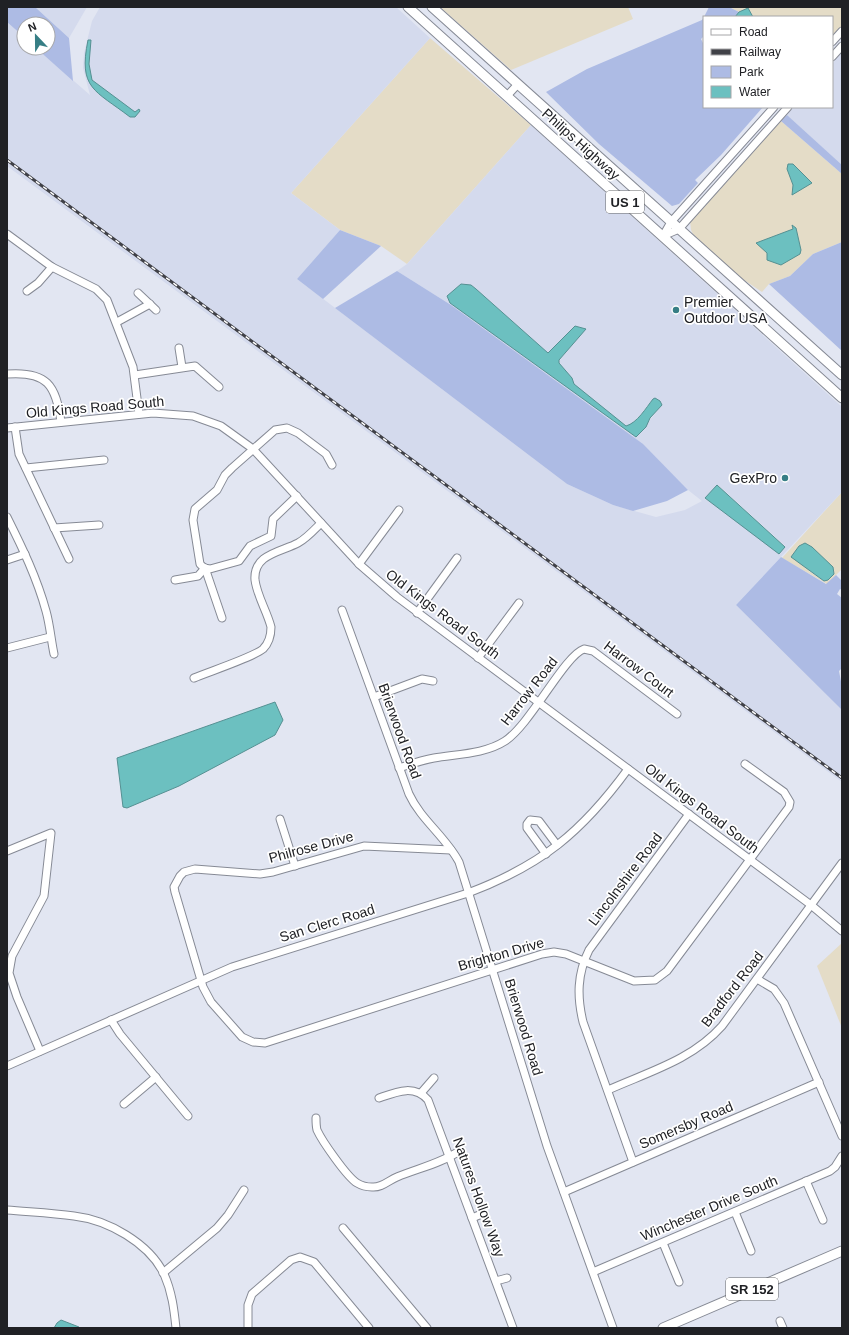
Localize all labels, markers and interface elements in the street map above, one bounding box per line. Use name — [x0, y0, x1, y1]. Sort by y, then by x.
north arrow — [16, 16, 56, 56]
legend — [703, 16, 833, 108]
text: N — [26, 20, 38, 34]
text: Road — [739, 25, 768, 39]
text: Railway — [739, 45, 781, 59]
text: Park — [739, 65, 765, 79]
text: Water — [739, 85, 771, 99]
street label: Philips Highway — [539, 105, 623, 183]
road number: US 1 — [606, 191, 644, 213]
place label: Premier Outdoor USA — [684, 294, 768, 326]
marker: Premier Outdoor USA — [671, 305, 681, 315]
street label: Old Kings Road South — [25, 393, 165, 421]
place label: GexPro — [730, 470, 777, 486]
marker: GexPro — [780, 473, 790, 483]
street label: Old Kings Road South — [383, 566, 503, 662]
street label: Harrow Court — [601, 638, 677, 701]
street label: Harrow Road — [497, 654, 561, 728]
street label: Brierwood Road — [375, 681, 425, 781]
street label: Old Kings Road South — [642, 760, 762, 856]
street label: Philrose Drive — [267, 828, 355, 866]
street label: Lincolnshire Road — [585, 829, 665, 929]
street label: San Clerc Road — [277, 901, 377, 945]
street label: Brighton Drive — [456, 934, 546, 974]
street label: Bradford Road — [698, 948, 766, 1030]
street label: Brierwood Road — [502, 977, 546, 1077]
street label: Somersby Road — [637, 1098, 735, 1152]
street label: Natures Hollow Way — [450, 1135, 508, 1259]
street label: Winchester Drive South — [638, 1172, 780, 1244]
road number: SR 152 — [726, 1278, 778, 1300]

